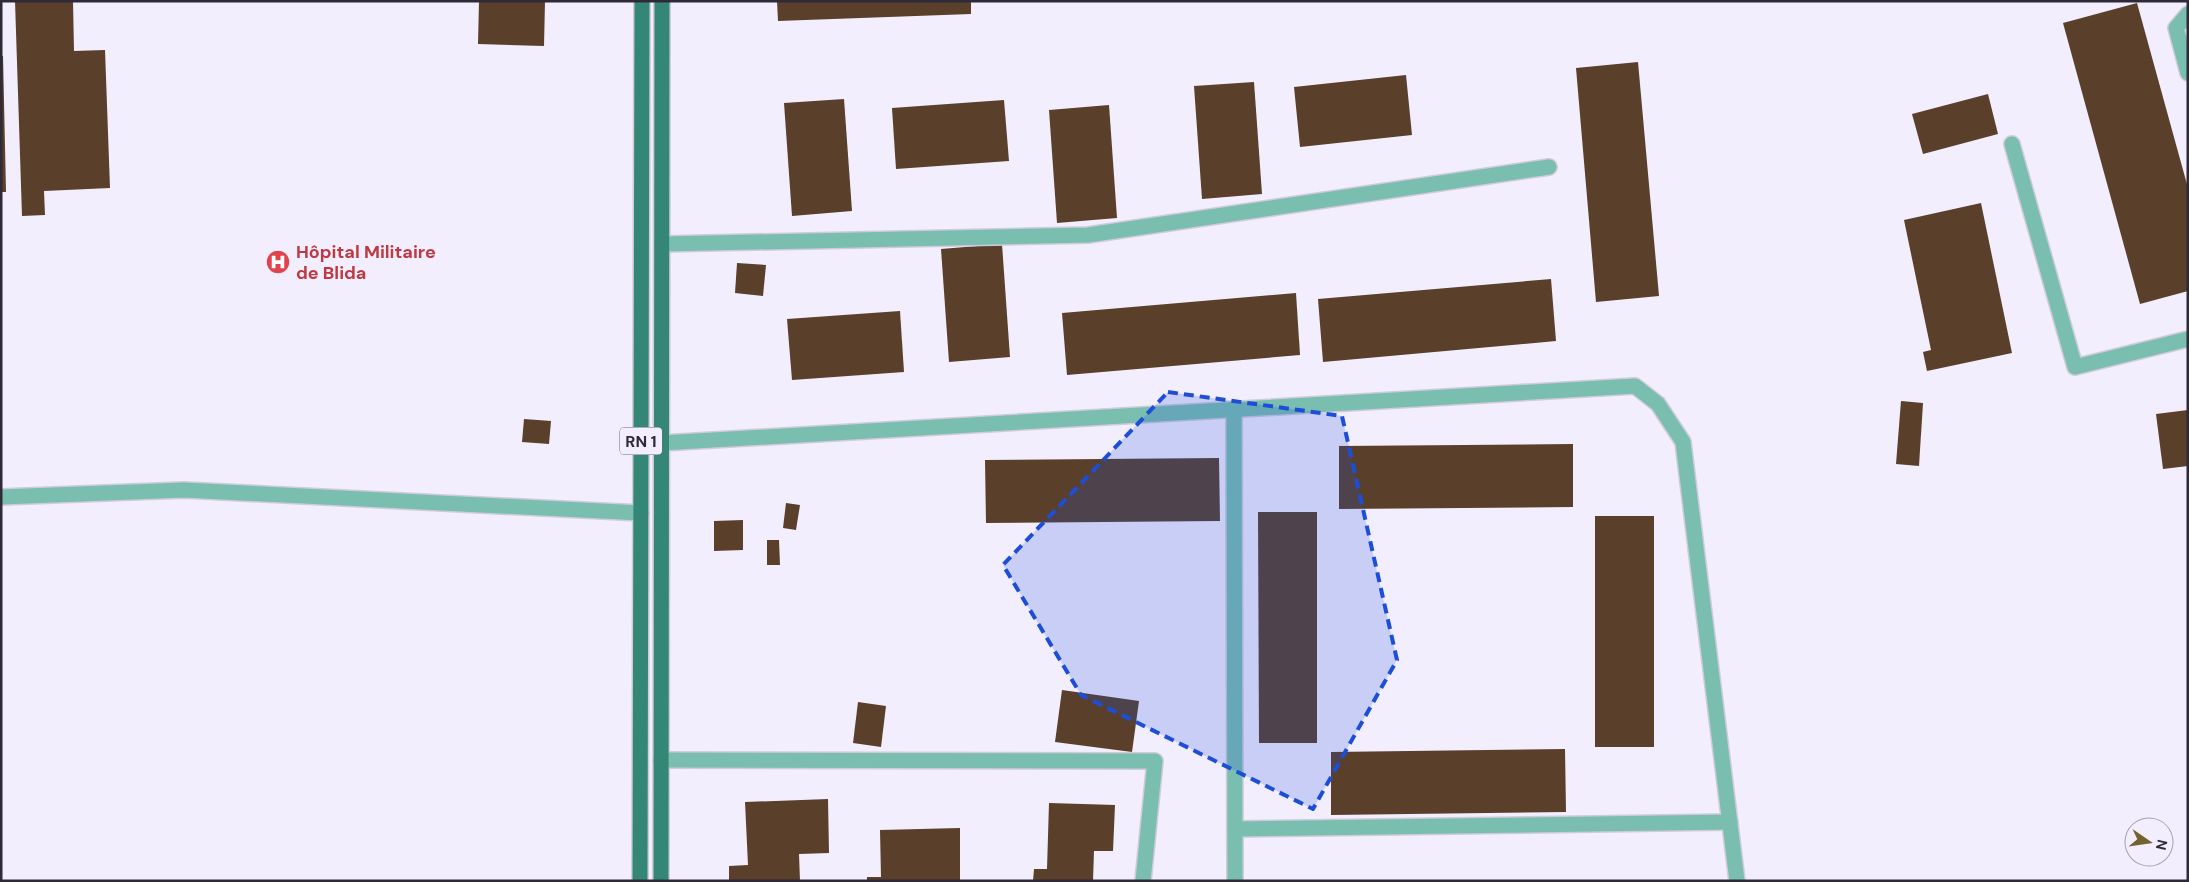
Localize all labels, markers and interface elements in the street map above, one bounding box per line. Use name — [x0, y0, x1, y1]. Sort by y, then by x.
place label: Hôpital Militaire de Blida — [296, 240, 436, 285]
hospital icon: Hôpital Militaire de Blida — [265, 249, 291, 275]
road number: RN 1 — [620, 428, 662, 454]
north arrow — [2124, 817, 2174, 867]
text: N — [2152, 838, 2172, 852]

